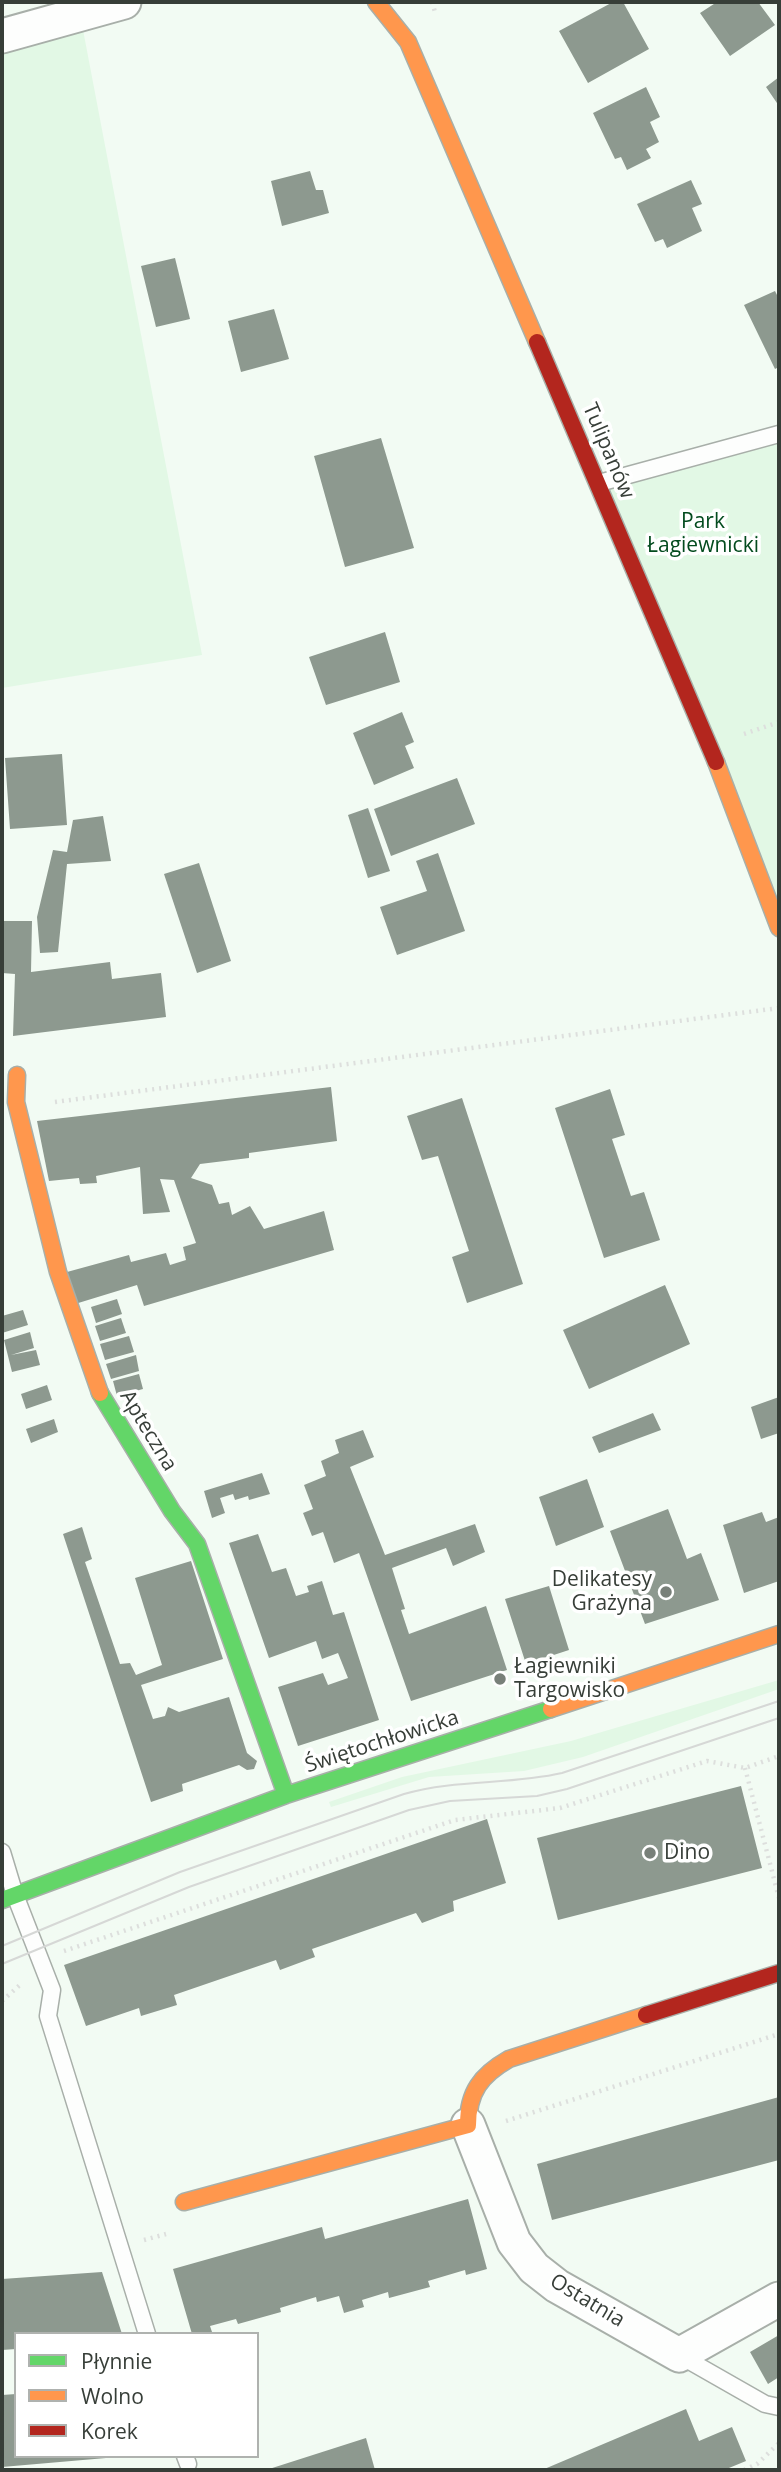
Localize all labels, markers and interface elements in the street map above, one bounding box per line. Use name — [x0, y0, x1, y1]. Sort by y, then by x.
street label: Tulipanów — [577, 399, 639, 503]
park label: Park Łagiewnicki — [647, 509, 759, 559]
street label: Apteczna — [114, 1386, 182, 1476]
place label: Delikatesy Grażyna — [552, 1567, 652, 1617]
marker: Delikatesy Grażyna — [658, 1584, 674, 1600]
place label: Łagiewniki Targowisko — [514, 1654, 625, 1704]
marker: Łagiewniki Targowisko — [492, 1671, 508, 1687]
street label: Świętochłowicka — [302, 1705, 462, 1779]
place label: Dino — [664, 1840, 710, 1866]
marker: Dino — [642, 1845, 658, 1861]
street label: Ostatnia — [545, 2269, 629, 2333]
legend — [14, 2332, 259, 2458]
text: Płynnie — [81, 2347, 152, 2375]
text: Wolno — [81, 2382, 144, 2410]
text: Korek — [81, 2417, 138, 2445]

